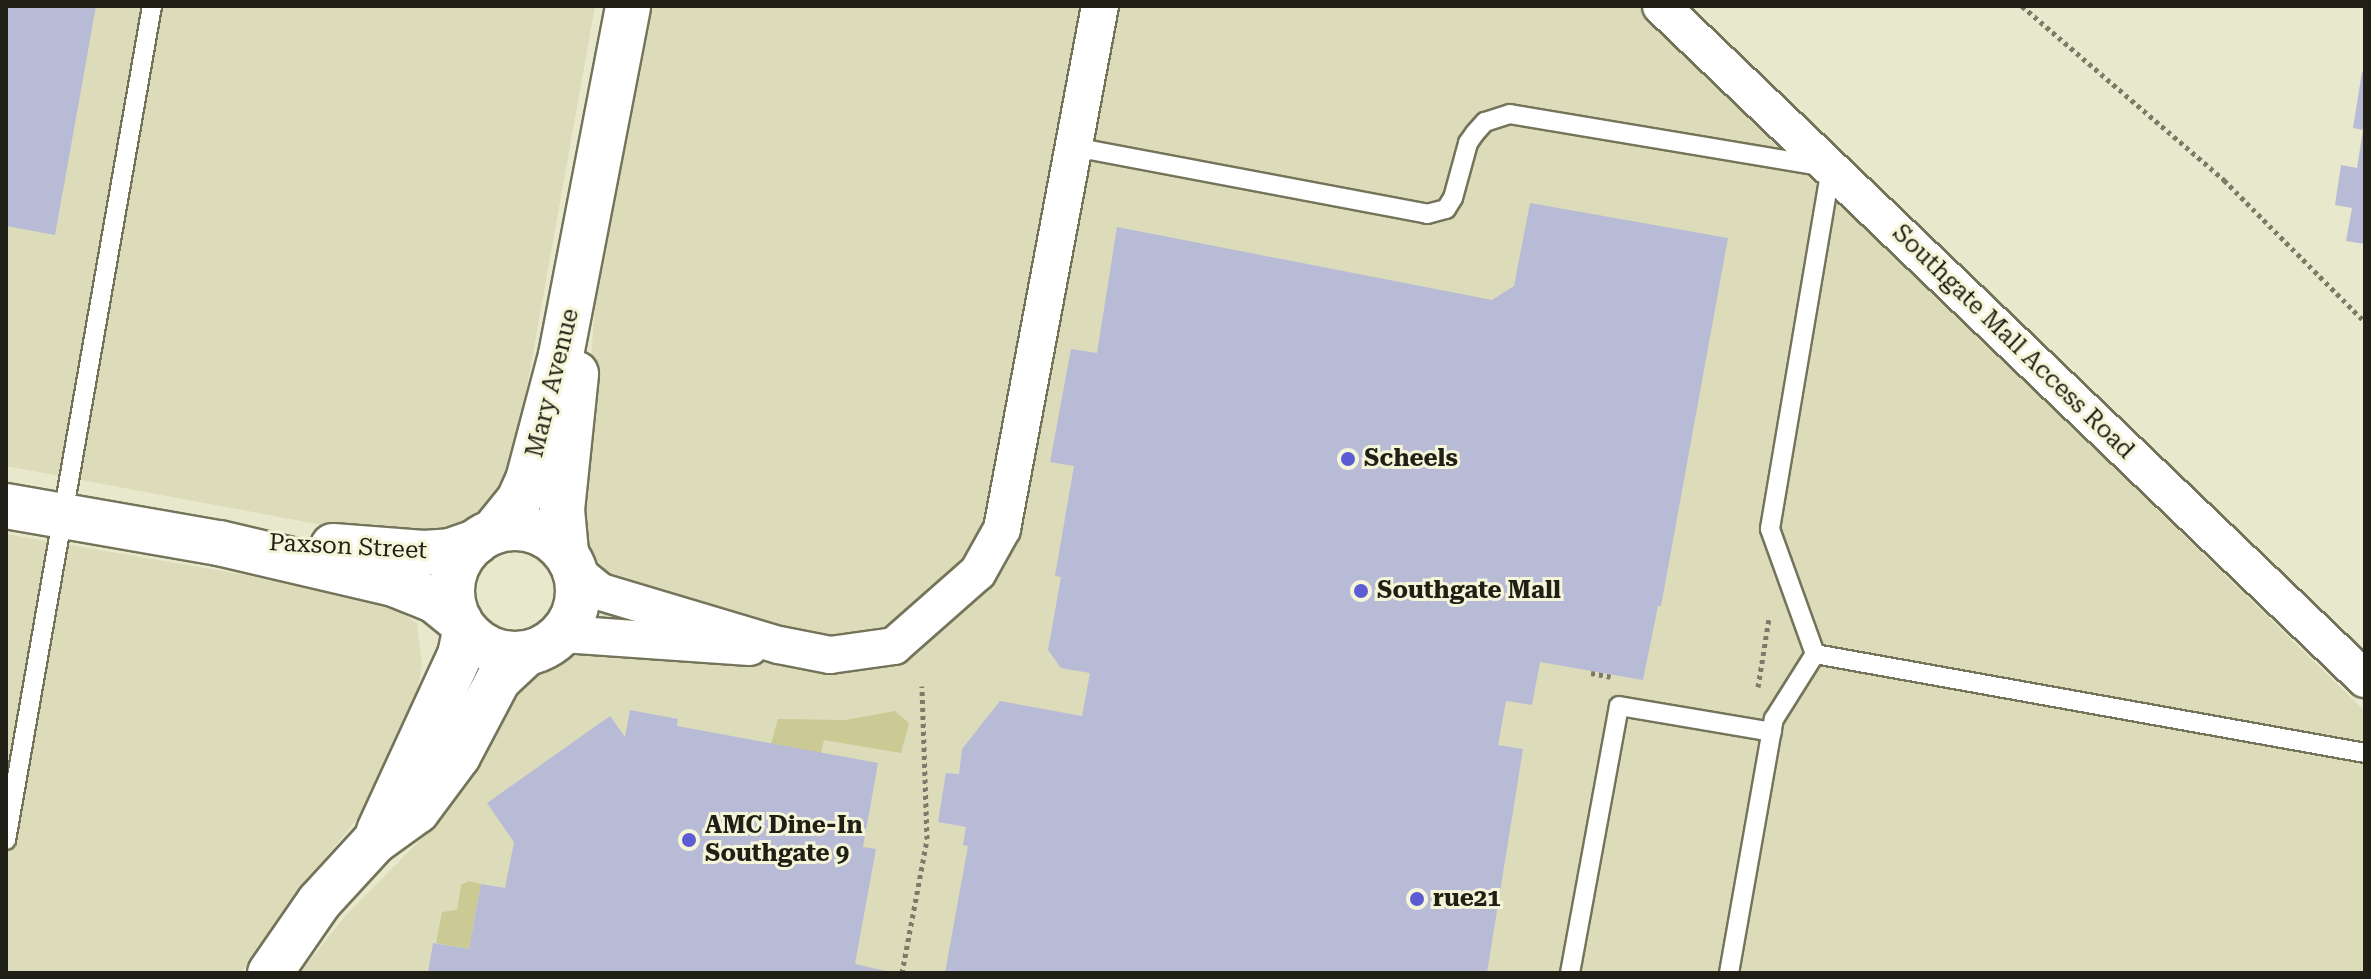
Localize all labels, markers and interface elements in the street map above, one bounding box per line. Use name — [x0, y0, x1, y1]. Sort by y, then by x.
street label: Southgate Mall Access Road — [1886, 219, 2140, 465]
street label: Mary Avenue — [521, 306, 585, 460]
place label: Scheels — [1364, 445, 1458, 473]
marker: Scheels — [1339, 450, 1357, 468]
street label: Paxson Street — [268, 528, 428, 566]
place label: Southgate Mall — [1377, 577, 1561, 605]
marker: Southgate Mall — [1352, 582, 1370, 600]
place label: AMC Dine-In Southgate 9 — [705, 812, 863, 868]
marker: AMC Dine-In Southgate 9 — [680, 831, 698, 849]
place label: rue21 — [1433, 885, 1501, 913]
marker: rue21 — [1408, 890, 1426, 908]

